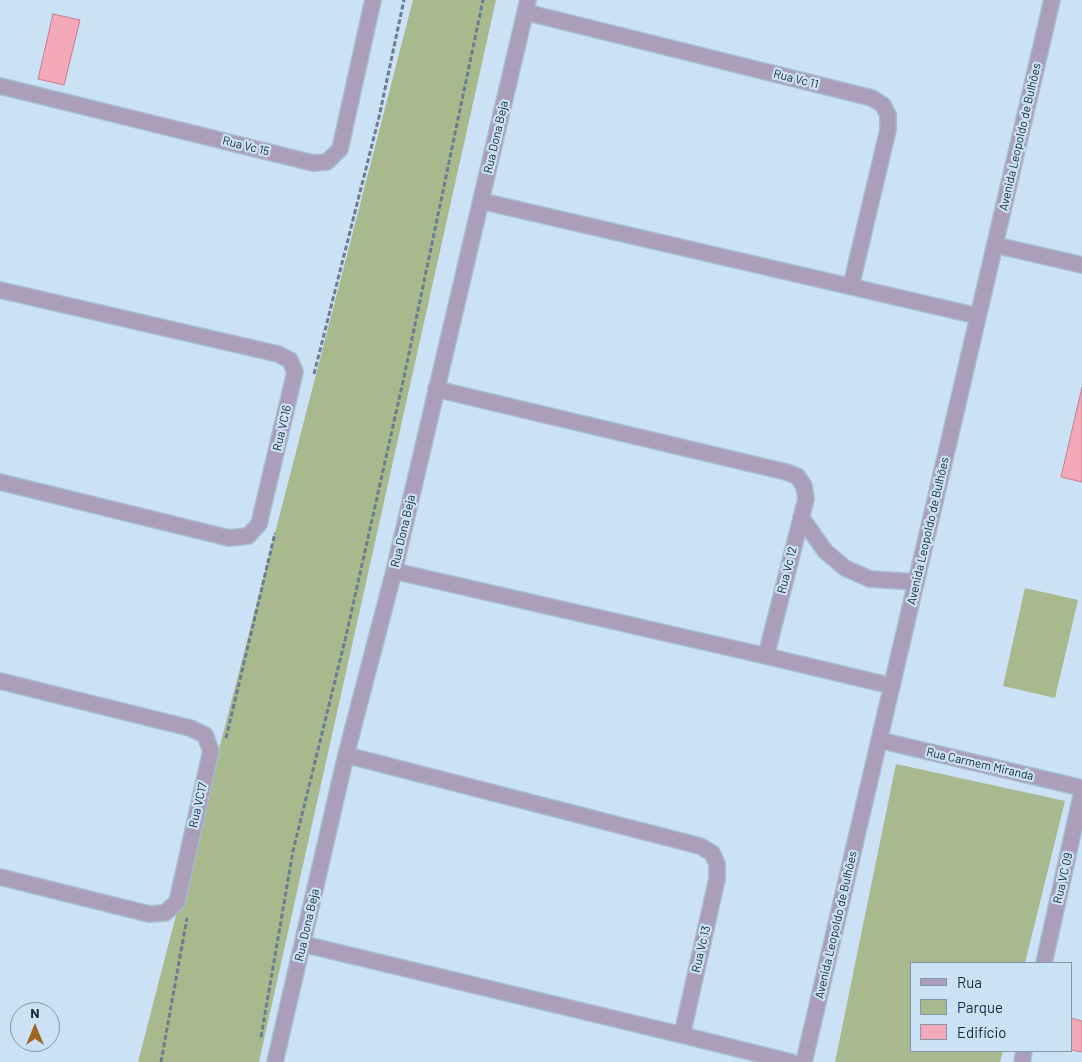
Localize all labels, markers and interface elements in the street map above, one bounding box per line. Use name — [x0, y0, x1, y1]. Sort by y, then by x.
street label: Avenida Leopoldo de Bulhões — [996, 62, 1044, 212]
street label: Rua Vc 11 — [772, 66, 820, 92]
street label: Rua Dona Beja — [481, 99, 511, 175]
street label: Rua Vc 15 — [221, 133, 271, 159]
street label: Rua VC16 — [270, 404, 294, 452]
street label: Avenida Leopoldo de Bulhões — [904, 456, 952, 606]
street label: Rua Dona Beja — [388, 493, 418, 569]
street label: Rua Vc 12 — [774, 545, 800, 595]
street label: Rua Carmem Miranda — [925, 745, 1035, 783]
street label: Rua VC17 — [186, 781, 210, 829]
street label: Avenida Leopoldo de Bulhões — [812, 850, 860, 1000]
street label: Rua VC 09 — [1050, 851, 1076, 905]
street label: Rua Dona Beja — [292, 887, 322, 963]
street label: Rua Vc 13 — [689, 924, 713, 974]
legend — [910, 962, 1072, 1052]
text: Rua — [957, 973, 982, 991]
text: Parque — [957, 998, 1003, 1016]
north arrow — [10, 1002, 60, 1052]
text: N — [30, 1004, 40, 1021]
text: Edifício — [957, 1023, 1006, 1041]

